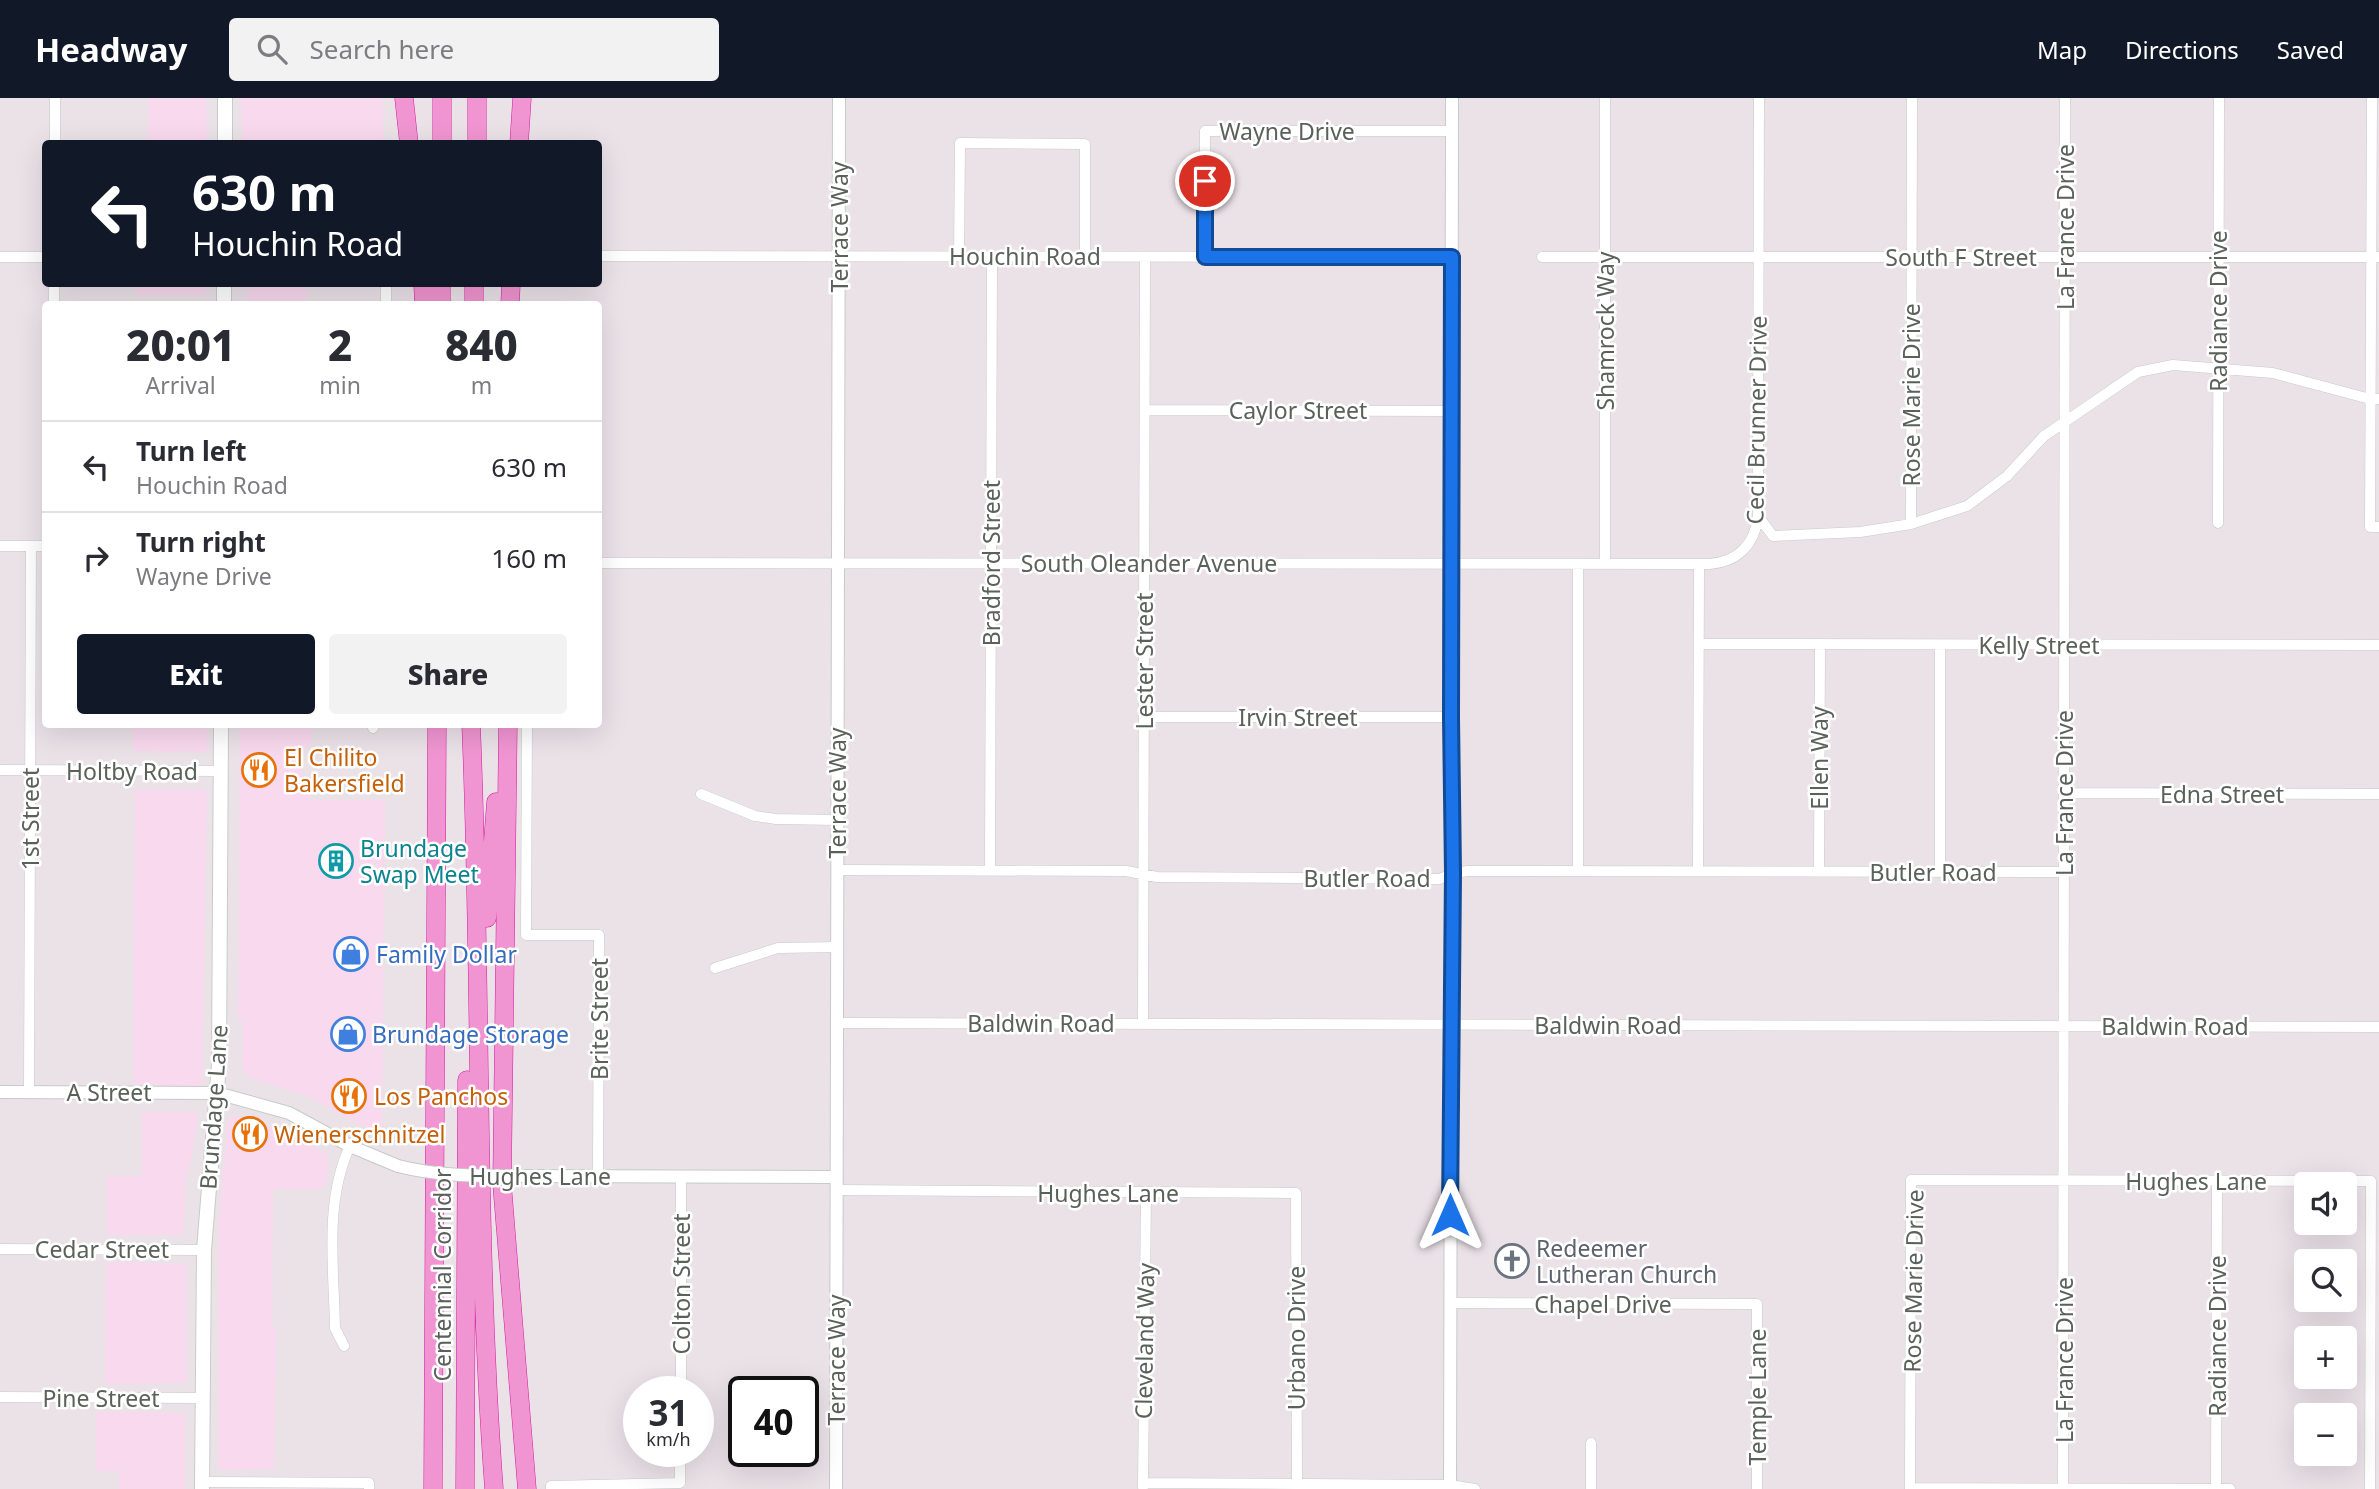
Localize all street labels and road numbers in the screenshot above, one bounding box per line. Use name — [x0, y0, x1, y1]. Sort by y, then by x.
street label: Wayne Drive — [1219, 115, 1355, 147]
street label: La France Drive — [2049, 144, 2081, 310]
street label: Terrace Way — [823, 161, 855, 293]
street label: Radiance Drive — [2202, 230, 2234, 392]
street label: Houchin Road — [949, 240, 1101, 272]
street label: South F Street — [1885, 241, 2037, 273]
street label: Shamrock Way — [1589, 251, 1621, 411]
street label: Rose Marie Drive — [1895, 303, 1927, 487]
street label: Cecil Brunner Drive — [1738, 315, 1774, 525]
street label: Caylor Street — [1229, 394, 1367, 426]
street label: Bradford Street — [975, 480, 1007, 646]
street label: South Oleander Avenue — [1021, 547, 1277, 579]
street label: Lester Street — [1128, 592, 1160, 730]
street label: Kelly Street — [1978, 629, 2100, 661]
street label: Irvin Street — [1238, 701, 1358, 733]
street label: Ellen Way — [1803, 706, 1835, 810]
street label: La France Drive — [2048, 710, 2080, 876]
street label: Terrace Way — [821, 727, 853, 859]
street label: Holtby Road — [66, 755, 198, 787]
street label: 1st Street — [14, 768, 46, 870]
street label: Edna Street — [2160, 778, 2284, 810]
street label: Butler Road — [1869, 856, 1997, 888]
street label: Butler Road — [1303, 862, 1431, 894]
street label: Brite Street — [583, 958, 615, 1080]
street label: Baldwin Road — [967, 1007, 1115, 1039]
street label: Baldwin Road — [1534, 1009, 1682, 1041]
street label: Baldwin Road — [2101, 1010, 2249, 1042]
street label: Brundage Lane — [191, 1023, 235, 1191]
street label: A Street — [67, 1076, 151, 1108]
street label: Hughes Lane — [469, 1160, 611, 1192]
street label: Hughes Lane — [2125, 1165, 2267, 1197]
street label: Centennial Corridor — [426, 1168, 458, 1382]
street label: Hughes Lane — [1037, 1177, 1179, 1209]
street label: Rose Marie Drive — [1895, 1189, 1931, 1373]
street label: Colton Street — [665, 1213, 697, 1355]
street label: Cedar Street — [35, 1233, 169, 1265]
street label: Radiance Drive — [2201, 1255, 2233, 1417]
street label: Cleveland Way — [1127, 1262, 1161, 1419]
street label: Urbano Drive — [1280, 1266, 1312, 1410]
street label: La France Drive — [2048, 1277, 2080, 1443]
street label: Chapel Drive — [1534, 1288, 1672, 1320]
street label: Terrace Way — [820, 1294, 852, 1426]
street label: Temple Lane — [1741, 1329, 1773, 1465]
street label: Pine Street — [42, 1382, 160, 1414]

